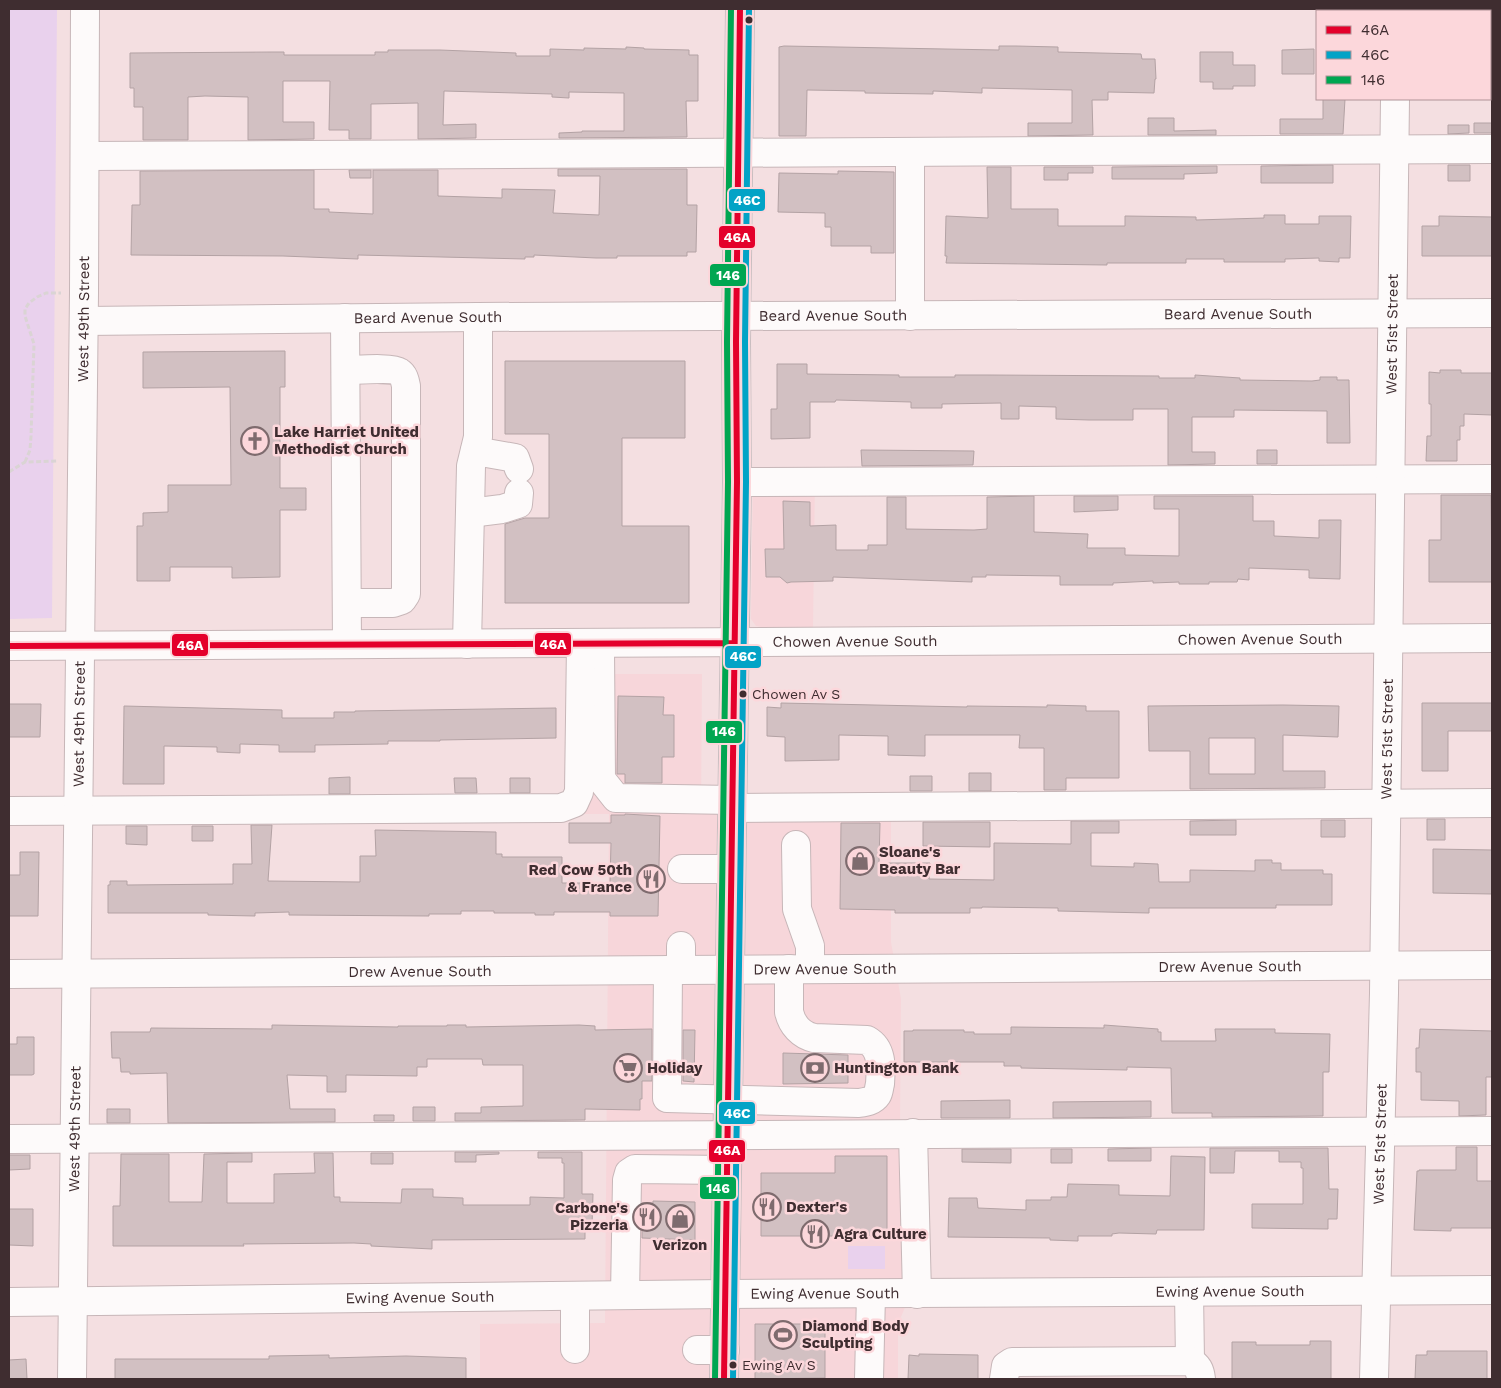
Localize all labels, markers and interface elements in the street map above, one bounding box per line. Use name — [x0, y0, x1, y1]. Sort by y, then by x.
legend — [1316, 10, 1491, 100]
unlabelled marker — [744, 15, 754, 25]
text: 46A — [1361, 21, 1389, 39]
text: 46C — [1361, 46, 1390, 64]
text: 146 — [1361, 71, 1385, 89]
line badge: 46C — [728, 188, 766, 212]
text: 46C — [733, 192, 761, 208]
line badge: 46A — [718, 225, 756, 249]
text: 46A — [723, 229, 751, 245]
street label: West 49th Street — [74, 255, 93, 382]
line badge: 146 — [709, 263, 747, 287]
text: 146 — [716, 267, 740, 283]
street label: West 51st Street — [1382, 273, 1402, 395]
street label: Beard Avenue South — [1164, 305, 1312, 323]
street label: Beard Avenue South — [759, 306, 907, 325]
street label: Beard Avenue South — [354, 308, 502, 327]
place label: Lake Harriet United Methodist Church — [274, 423, 419, 458]
church icon: Lake Harriet United Methodist Church — [240, 426, 270, 456]
street label: Chowen Avenue South — [1178, 630, 1342, 649]
line badge: 46A — [534, 632, 572, 656]
street label: Chowen Avenue South — [773, 632, 937, 651]
line badge: 46A — [171, 633, 209, 657]
text: 46A — [539, 636, 567, 652]
text: 46A — [176, 637, 204, 653]
line badge: 46C — [724, 645, 762, 669]
text: 46C — [729, 648, 757, 664]
street label: West 49th Street — [70, 660, 89, 787]
street label: West 51st Street — [1377, 678, 1397, 800]
place label: Chowen Av S — [752, 686, 840, 702]
marker: Chowen Av S — [738, 689, 748, 699]
line badge: 146 — [705, 720, 743, 744]
text: 146 — [712, 723, 736, 739]
place label: Sloane's Beauty Bar — [879, 843, 961, 878]
shop icon: Sloane's Beauty Bar — [845, 846, 875, 876]
place label: Red Cow 50th & France — [528, 861, 632, 896]
restaurant icon: Red Cow 50th & France — [636, 864, 666, 894]
street label: Drew Avenue South — [1158, 957, 1302, 976]
street label: Drew Avenue South — [753, 960, 897, 978]
street label: Drew Avenue South — [348, 962, 492, 981]
supermarket icon: Holiday — [613, 1053, 643, 1083]
bank icon: Huntington Bank — [800, 1053, 830, 1083]
place label: Holiday — [647, 1059, 703, 1077]
place label: Huntington Bank — [834, 1059, 960, 1077]
street label: West 49th Street — [65, 1065, 84, 1192]
street label: West 51st Street — [1370, 1083, 1391, 1205]
line badge: 46C — [718, 1101, 756, 1125]
text: 46C — [723, 1105, 751, 1121]
line badge: 46A — [708, 1139, 746, 1163]
text: 46A — [713, 1142, 741, 1158]
line badge: 146 — [699, 1176, 737, 1200]
text: 146 — [706, 1180, 730, 1196]
restaurant icon: Dexter's — [752, 1192, 782, 1222]
place label: Dexter's — [786, 1198, 847, 1216]
place label: Carbone's Pizzeria — [555, 1199, 628, 1234]
restaurant icon: Carbone's Pizzeria — [632, 1202, 662, 1232]
shop icon: Verizon — [665, 1204, 695, 1234]
restaurant icon: Agra Culture — [800, 1219, 830, 1249]
place label: Agra Culture — [834, 1225, 927, 1243]
place label: Verizon — [653, 1236, 707, 1254]
street label: Ewing Avenue South — [1155, 1282, 1305, 1301]
street label: Ewing Avenue South — [750, 1284, 900, 1303]
street label: Ewing Avenue South — [345, 1288, 495, 1307]
place label: Diamond Body Sculpting — [802, 1317, 910, 1352]
sports icon: Diamond Body Sculpting — [768, 1320, 798, 1350]
place label: Ewing Av S — [742, 1357, 816, 1373]
marker: Ewing Av S — [728, 1360, 738, 1370]

